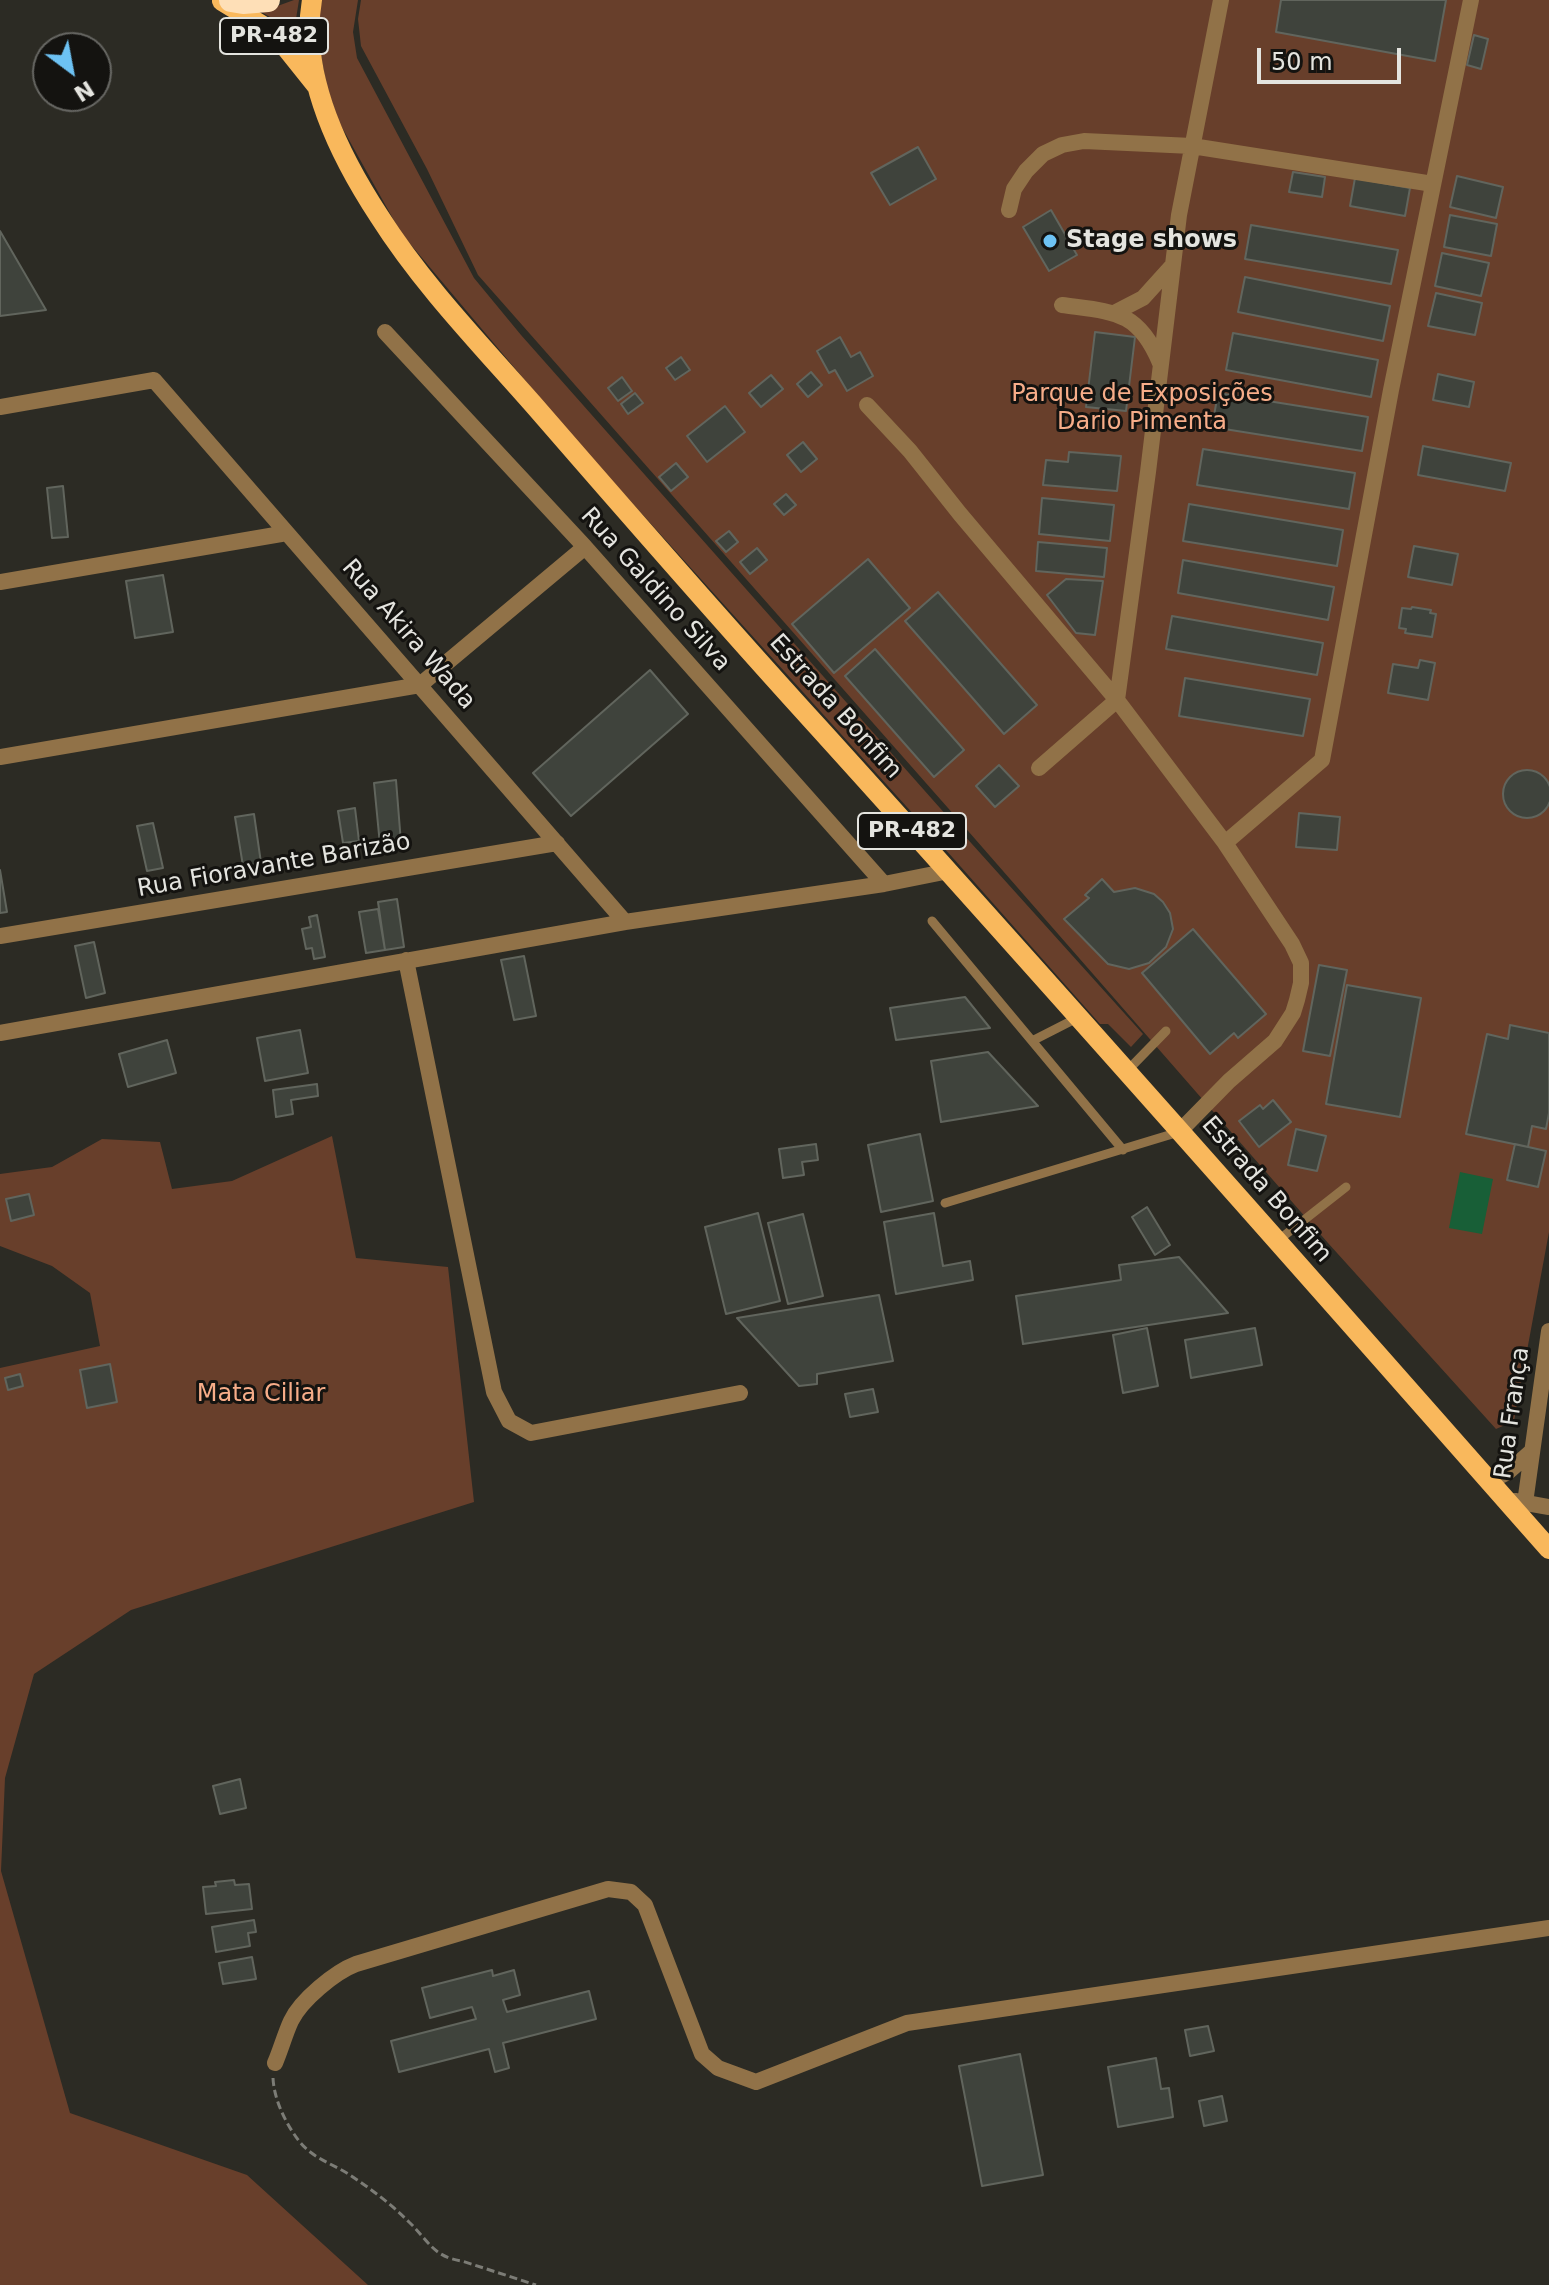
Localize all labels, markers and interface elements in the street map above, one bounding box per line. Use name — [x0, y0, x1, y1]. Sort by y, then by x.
road number: PR-482 — [220, 18, 328, 54]
north arrow — [32, 32, 112, 112]
scale bar — [1261, 32, 1405, 82]
text: 50 m — [1271, 48, 1333, 76]
text: N — [69, 76, 98, 107]
place label: Stage shows — [1066, 227, 1237, 255]
marker: Stage shows — [1041, 232, 1059, 250]
park label: Parque de Exposições Dario Pimenta — [1011, 381, 1273, 437]
street label: Rua Galdino Silva — [574, 502, 736, 678]
street label: Rua Akira Wada — [335, 554, 481, 716]
street label: Estrada Bonfim — [763, 629, 907, 785]
road number: PR-482 — [858, 813, 966, 849]
street label: Rua Fioravante Barizão — [135, 828, 413, 904]
street label: Estrada Bonfim — [1195, 1111, 1337, 1269]
street label: Rua França — [1489, 1345, 1537, 1481]
park label: Mata Ciliar — [197, 1381, 325, 1409]

